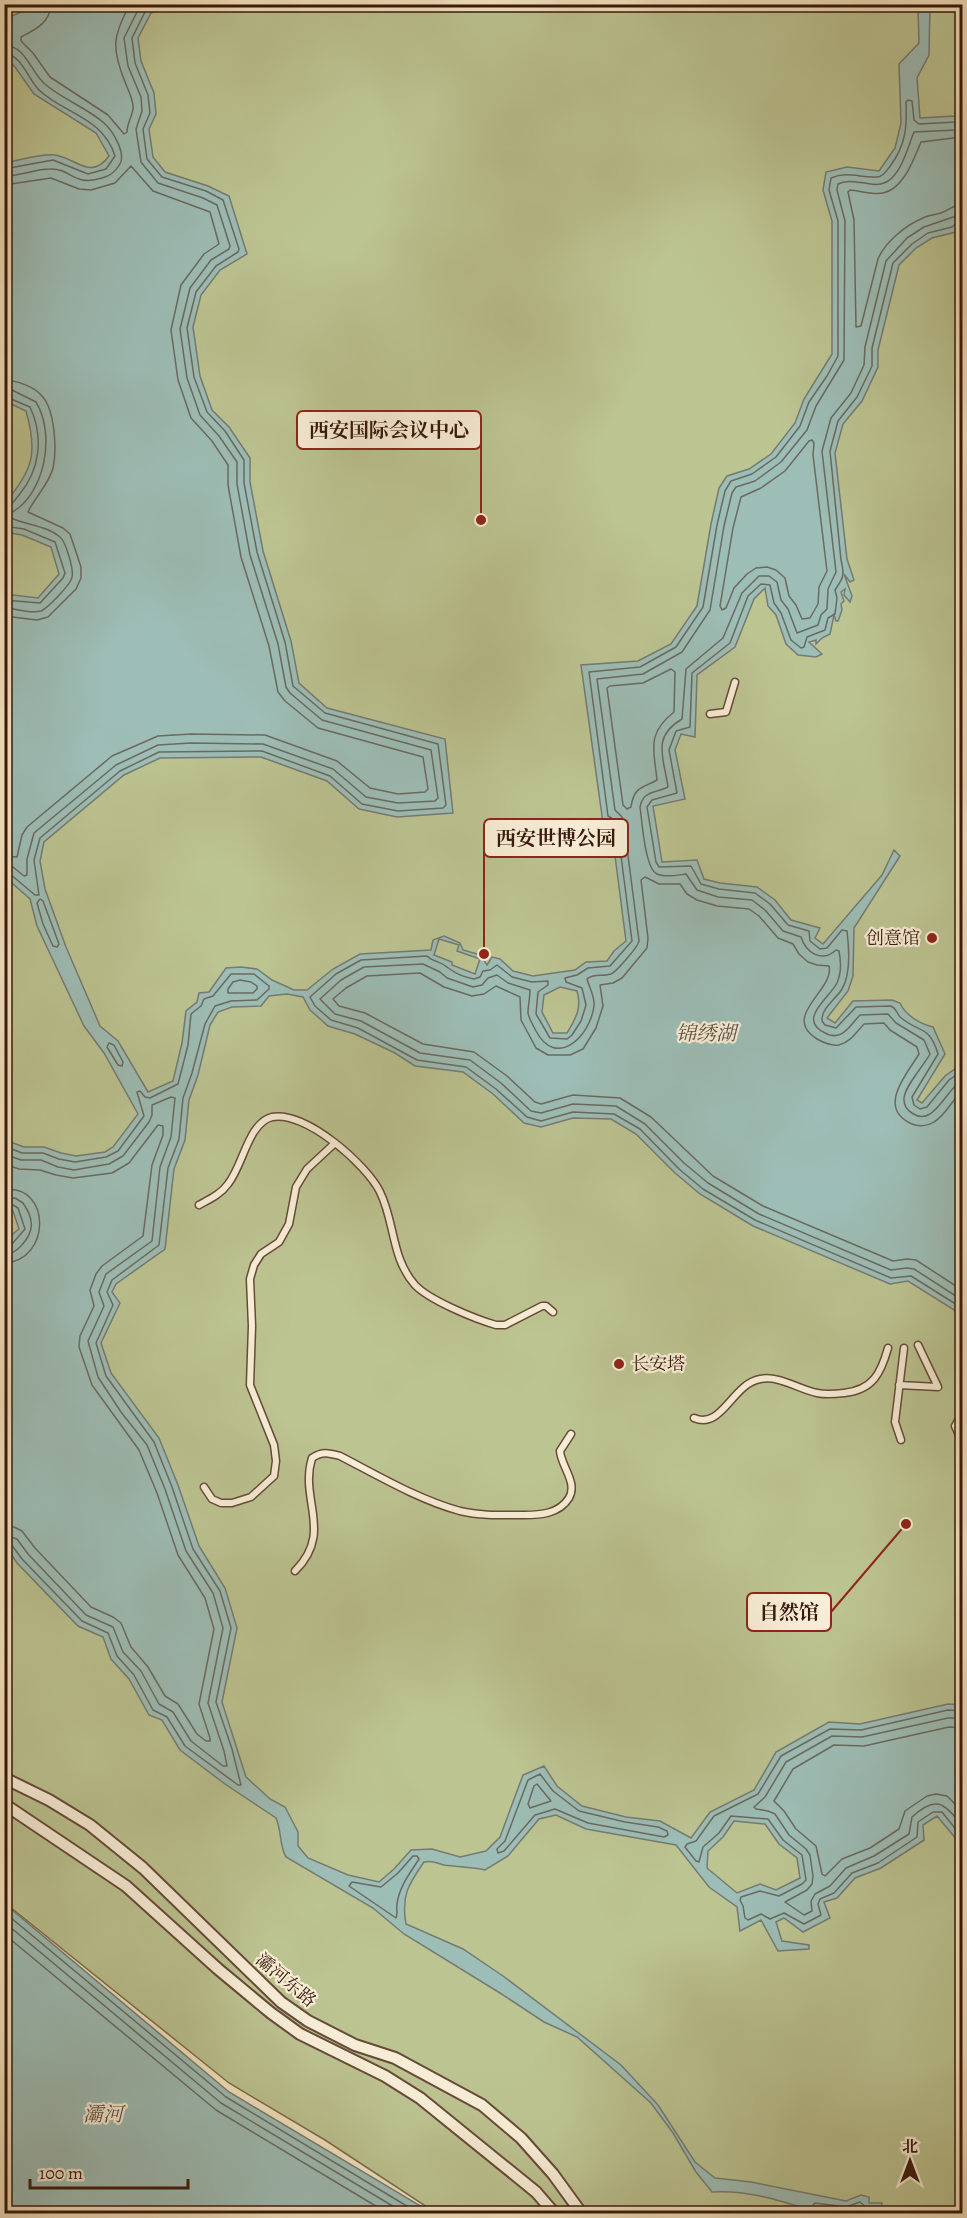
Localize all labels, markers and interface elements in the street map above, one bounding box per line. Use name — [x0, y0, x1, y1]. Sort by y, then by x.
callout: 西安国际会议中心 — [297, 411, 481, 449]
text: 西安国际会议中心 — [309, 417, 469, 444]
callout: 西安世博公园 — [484, 819, 628, 857]
text: 西安世博公园 — [496, 825, 616, 852]
place label: 创意馆 — [866, 926, 920, 950]
marker: 创意馆 — [925, 931, 939, 945]
water label: 锦绣湖 — [676, 1020, 739, 1047]
place label: 长安塔 — [631, 1352, 685, 1376]
marker: 长安塔 — [612, 1357, 626, 1371]
callout: 自然馆 — [747, 1593, 831, 1631]
text: 自然馆 — [759, 1599, 819, 1626]
street label: 灞河东路 — [251, 1948, 321, 2012]
water label: 灞河 — [83, 2101, 126, 2128]
north arrow — [880, 2131, 940, 2191]
text: 北 — [902, 2136, 918, 2158]
scale bar — [30, 2152, 188, 2190]
text: 100 m — [39, 2161, 83, 2185]

